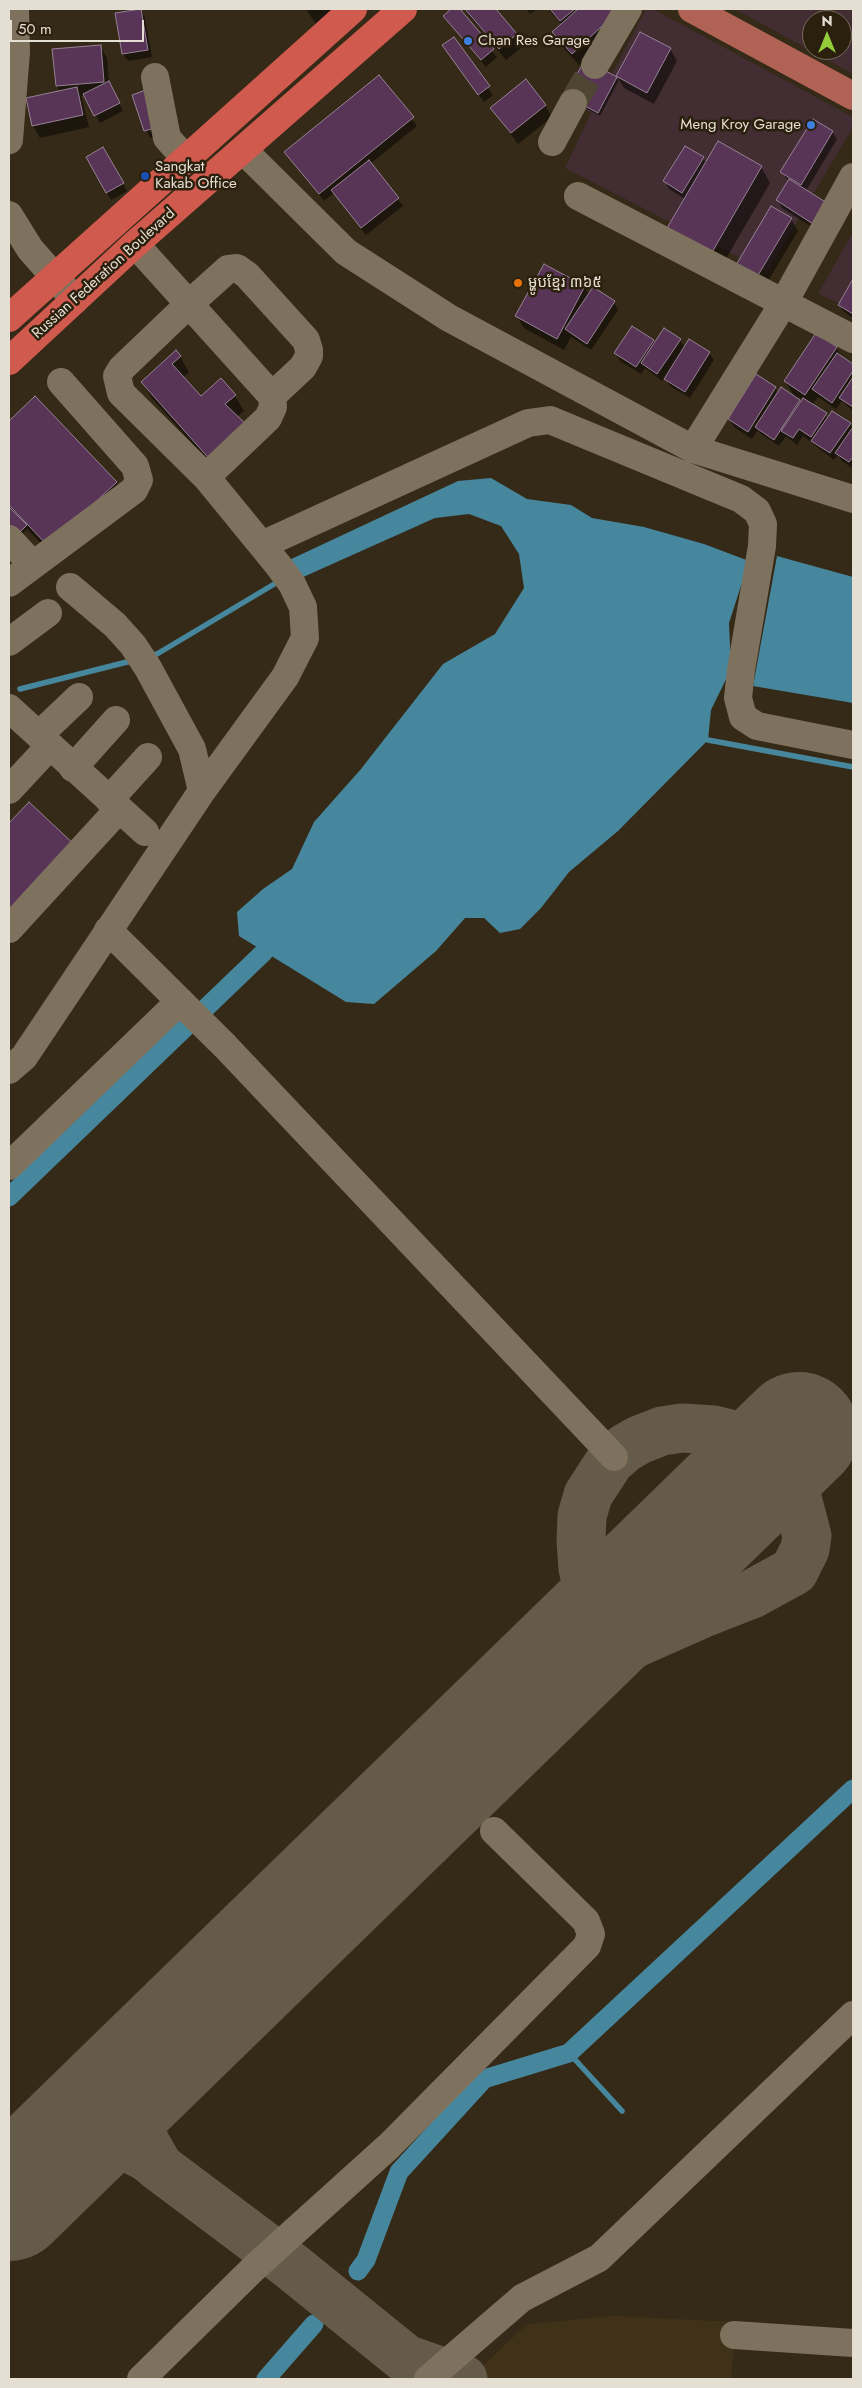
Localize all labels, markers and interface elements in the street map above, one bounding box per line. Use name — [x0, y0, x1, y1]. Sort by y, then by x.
scale bar — [12, 10, 146, 42]
north arrow — [802, 10, 852, 60]
text: N — [821, 11, 833, 31]
text: 50 m — [18, 18, 52, 40]
place label: Chan Res Garage — [478, 32, 590, 50]
marker: Chan Res Garage — [462, 35, 474, 47]
place label: Meng Kroy Garage — [680, 116, 801, 134]
marker: Meng Kroy Garage — [805, 119, 817, 131]
place label: Sangkat Kakab Office — [155, 158, 237, 193]
marker: Sangkat Kakab Office — [139, 170, 151, 182]
street label: Russian Federation Boulevard — [29, 205, 179, 343]
place label: ម្ហូបខ្មែរ ៣៦៥ — [528, 274, 602, 292]
marker: ម្ហូបខ្មែរ ៣៦៥ — [512, 277, 524, 289]

